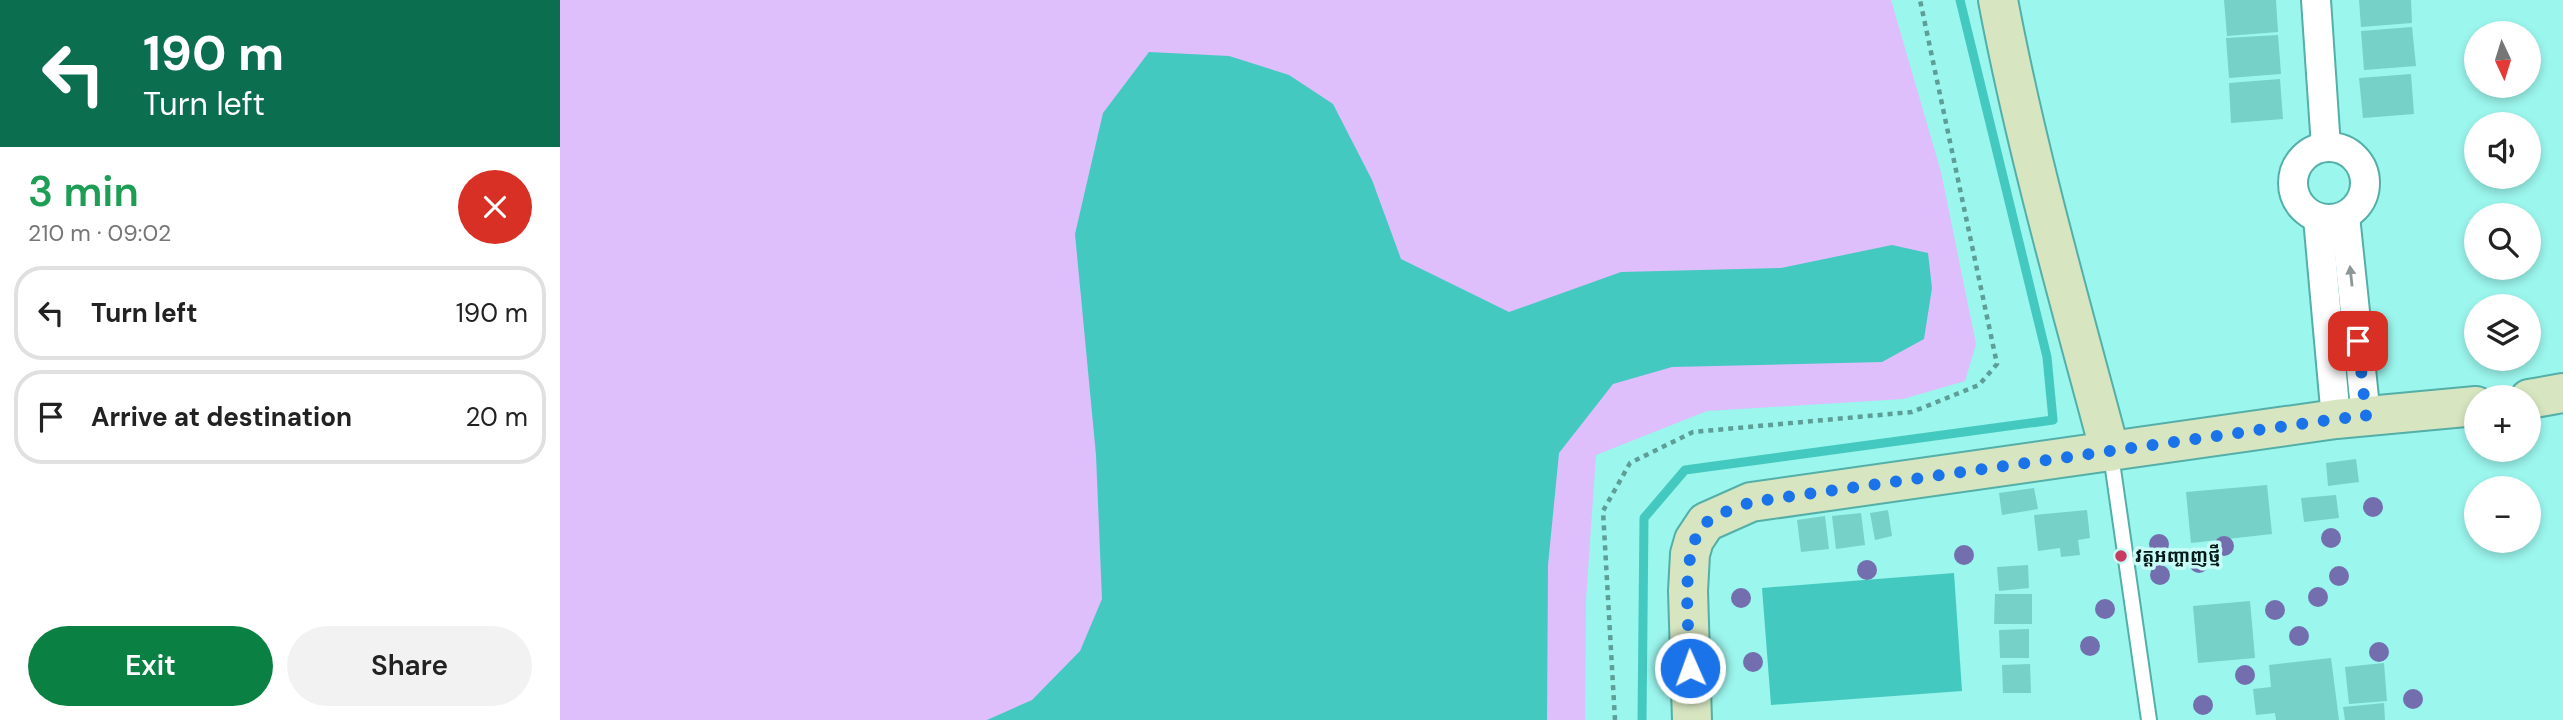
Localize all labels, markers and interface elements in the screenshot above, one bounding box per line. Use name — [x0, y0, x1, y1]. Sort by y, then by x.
text: 190 m — [143, 21, 284, 85]
north arrow — [2464, 21, 2541, 98]
map controls — [2464, 21, 2541, 553]
icon: left — [28, 28, 119, 119]
text: Turn left — [143, 83, 265, 125]
button: sound — [2464, 112, 2541, 189]
text: 3 min — [28, 164, 139, 219]
button: close — [458, 170, 532, 244]
button: search — [2464, 203, 2541, 280]
text: 210 m · 09:02 — [28, 218, 171, 248]
one-way arrow — [2346, 264, 2357, 286]
icon: left — [32, 294, 70, 332]
button: layers — [2464, 294, 2541, 371]
text: Turn left — [91, 296, 198, 330]
text: 190 m — [456, 296, 528, 330]
pin — [2328, 311, 2388, 371]
icon: arrive — [2339, 322, 2377, 360]
button: + — [2464, 385, 2541, 462]
icon: arrive — [32, 398, 70, 436]
text: Arrive at destination — [91, 400, 352, 434]
text: 20 m — [465, 400, 528, 434]
button: − — [2464, 476, 2541, 553]
place label: វត្តអញ្ចាញថ្មី — [2135, 544, 2220, 568]
marker: វត្តអញ្ចាញថ្មី — [2113, 548, 2129, 564]
button: Exit — [28, 626, 273, 706]
button: Share — [287, 626, 532, 706]
position arrow — [1653, 631, 1727, 705]

